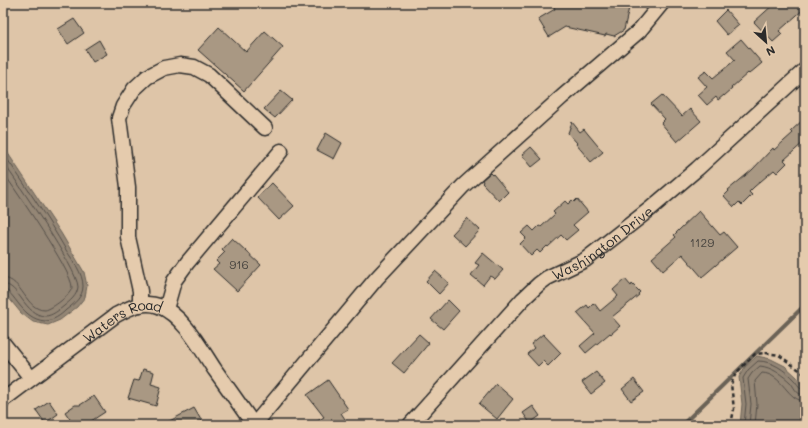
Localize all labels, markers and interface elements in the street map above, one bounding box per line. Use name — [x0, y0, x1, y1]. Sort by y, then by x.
north arrow — [746, 22, 786, 62]
text: N — [764, 43, 778, 60]
street label: Washington Drive — [548, 201, 657, 284]
house number: 1129 — [690, 234, 714, 250]
house number: 916 — [229, 256, 249, 272]
street label: Waters Road — [78, 294, 166, 347]

